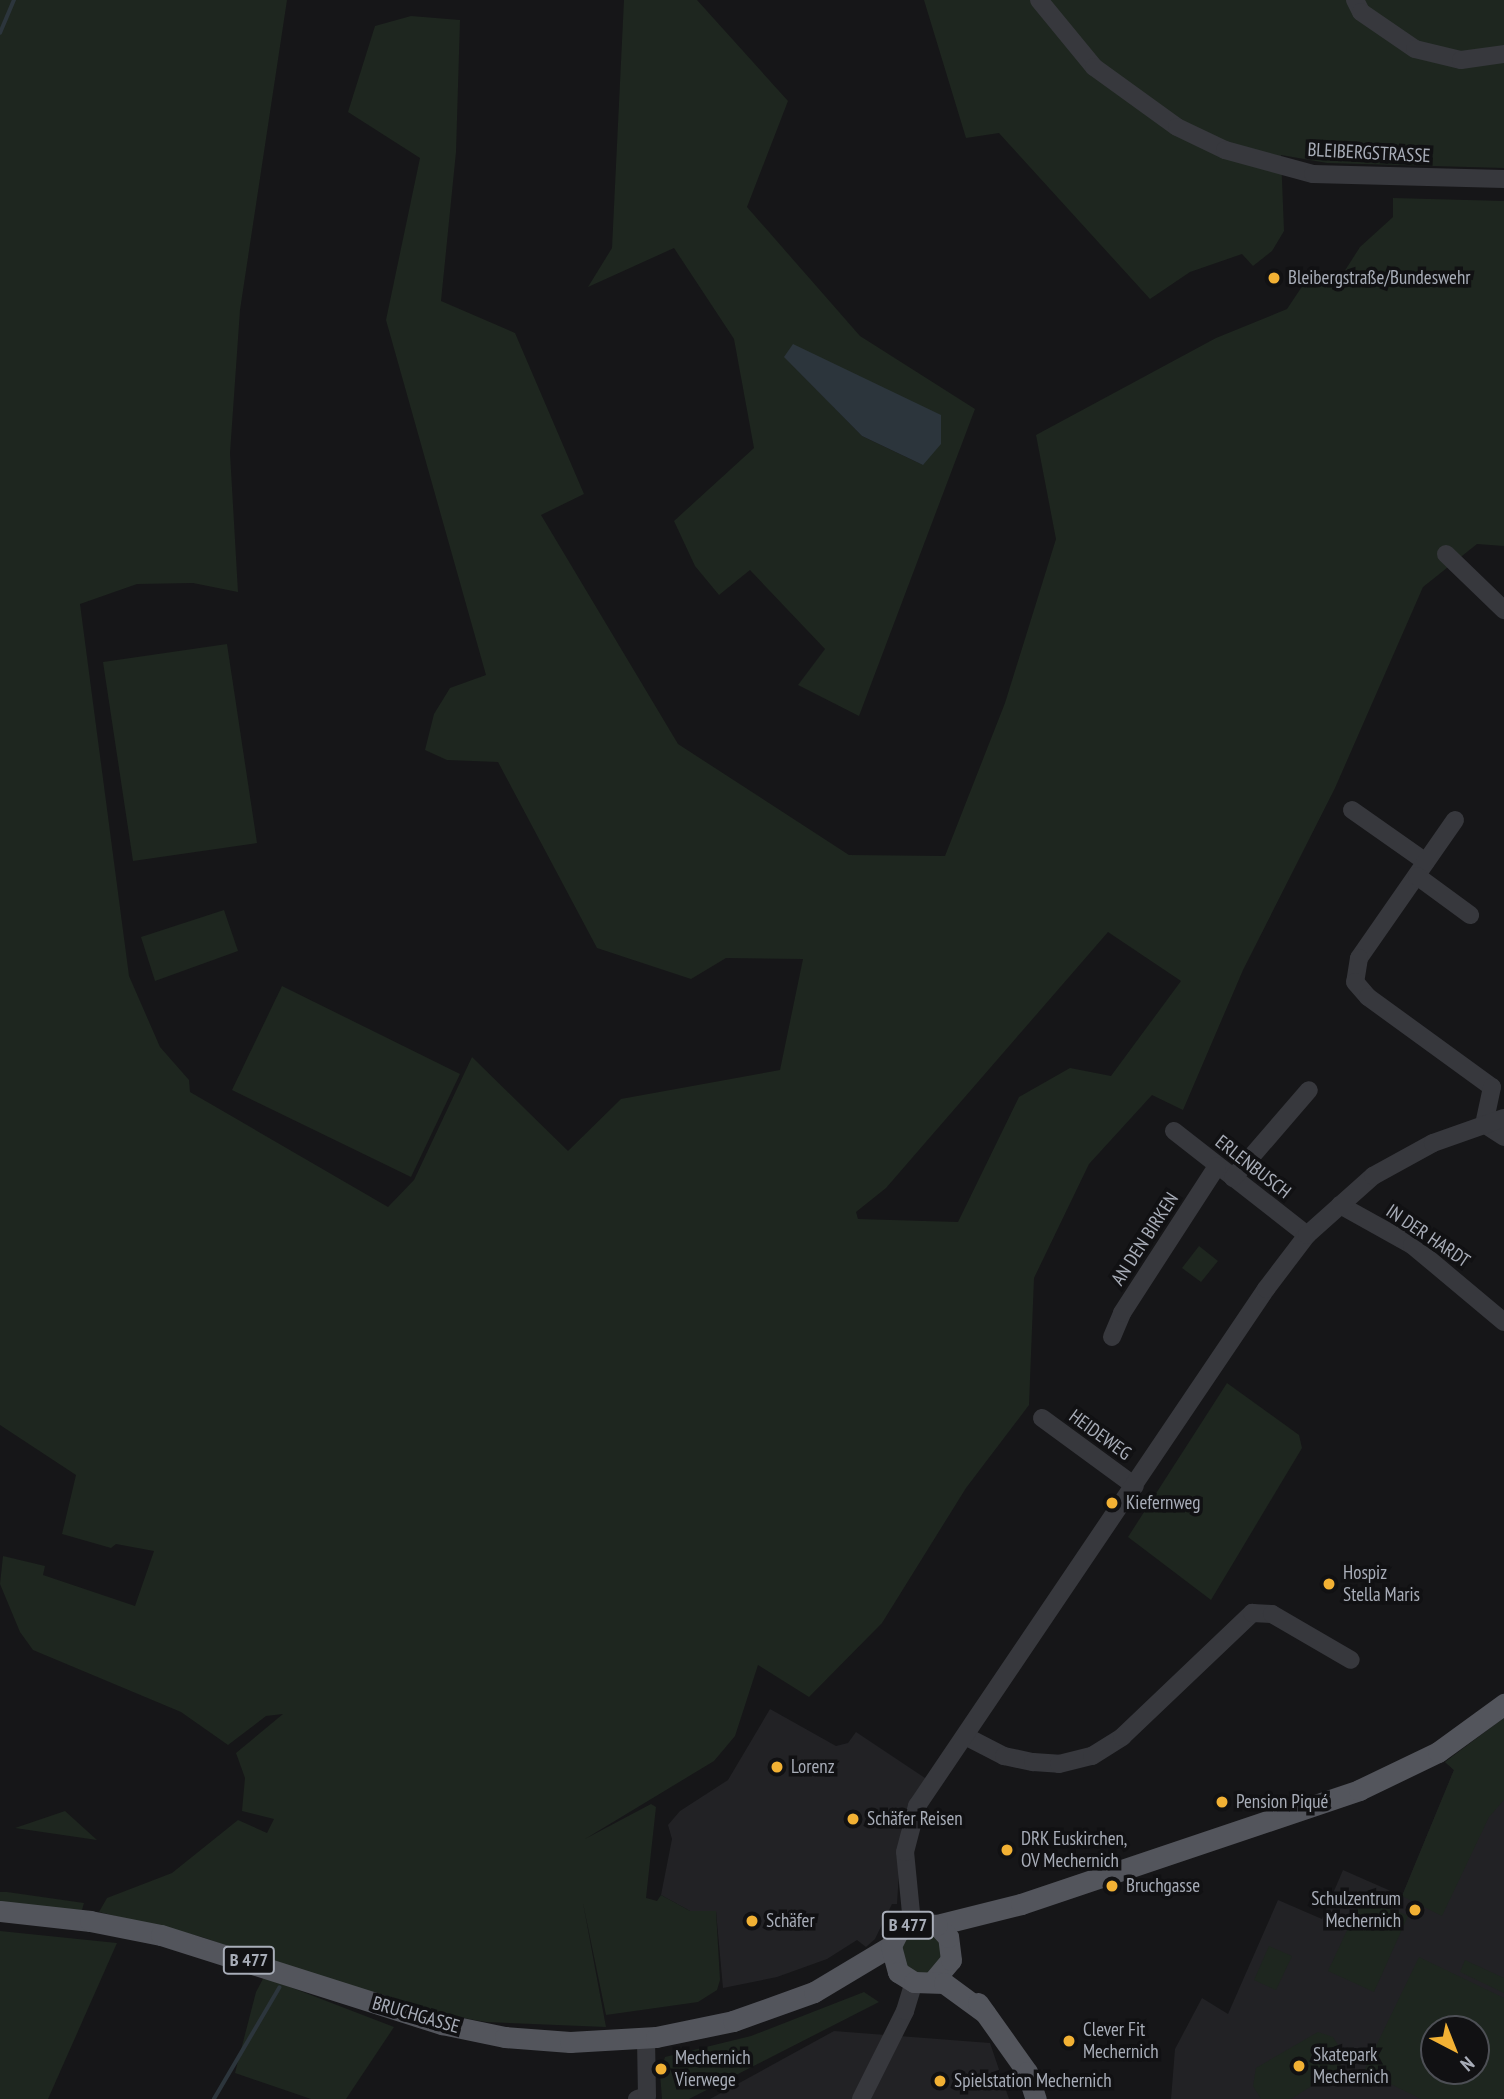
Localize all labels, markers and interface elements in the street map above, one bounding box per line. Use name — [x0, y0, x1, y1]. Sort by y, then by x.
street label: BLEIBERGSTRASSE — [1307, 138, 1431, 168]
place label: Bleibergstraße/Bundeswehr — [1288, 267, 1471, 289]
marker: Bleibergstraße/Bundeswehr — [1266, 270, 1282, 286]
street label: ERLENBUSCH — [1211, 1130, 1295, 1204]
street label: AN DEN BIRKEN — [1107, 1188, 1183, 1290]
street label: IN DER HARDT — [1382, 1200, 1474, 1272]
street label: HEIDEWEG — [1065, 1405, 1135, 1465]
place label: Kiefernweg — [1126, 1492, 1200, 1514]
marker: Kiefernweg — [1104, 1495, 1120, 1511]
place label: Hospiz Stella Maris — [1343, 1562, 1420, 1606]
marker: Hospiz Stella Maris — [1321, 1576, 1337, 1592]
place label: Lorenz — [791, 1756, 834, 1778]
marker: Lorenz — [769, 1759, 785, 1775]
place label: Pension Piqué — [1236, 1791, 1328, 1813]
marker: Pension Piqué — [1214, 1794, 1230, 1810]
place label: Schäfer Reisen — [867, 1808, 963, 1830]
marker: Schäfer Reisen — [845, 1811, 861, 1827]
place label: DRK Euskirchen, OV Mechernich — [1021, 1828, 1128, 1872]
marker: DRK Euskirchen, OV Mechernich — [999, 1842, 1015, 1858]
place label: Bruchgasse — [1126, 1875, 1200, 1897]
marker: Bruchgasse — [1104, 1878, 1120, 1894]
place label: Schulzentrum Mechernich — [1311, 1888, 1401, 1932]
marker: Schulzentrum Mechernich — [1407, 1902, 1423, 1918]
place label: Schäfer — [766, 1910, 815, 1932]
road number: B 477 — [882, 1910, 934, 1940]
marker: Schäfer — [744, 1913, 760, 1929]
road number: B 477 — [223, 1946, 275, 1974]
street label: BRUCHGASSE — [370, 1992, 462, 2038]
north arrow — [1420, 2015, 1490, 2085]
place label: Clever Fit Mechernich — [1083, 2019, 1159, 2063]
marker: Clever Fit Mechernich — [1061, 2033, 1077, 2049]
place label: Skatepark Mechernich — [1313, 2044, 1389, 2088]
place label: Mechernich Vierwege — [675, 2047, 751, 2091]
text: N — [1456, 2052, 1480, 2076]
marker: Skatepark Mechernich — [1291, 2058, 1307, 2074]
marker: Mechernich Vierwege — [653, 2061, 669, 2077]
place label: Spielstation Mechernich — [954, 2070, 1112, 2092]
marker: Spielstation Mechernich — [932, 2073, 948, 2089]

